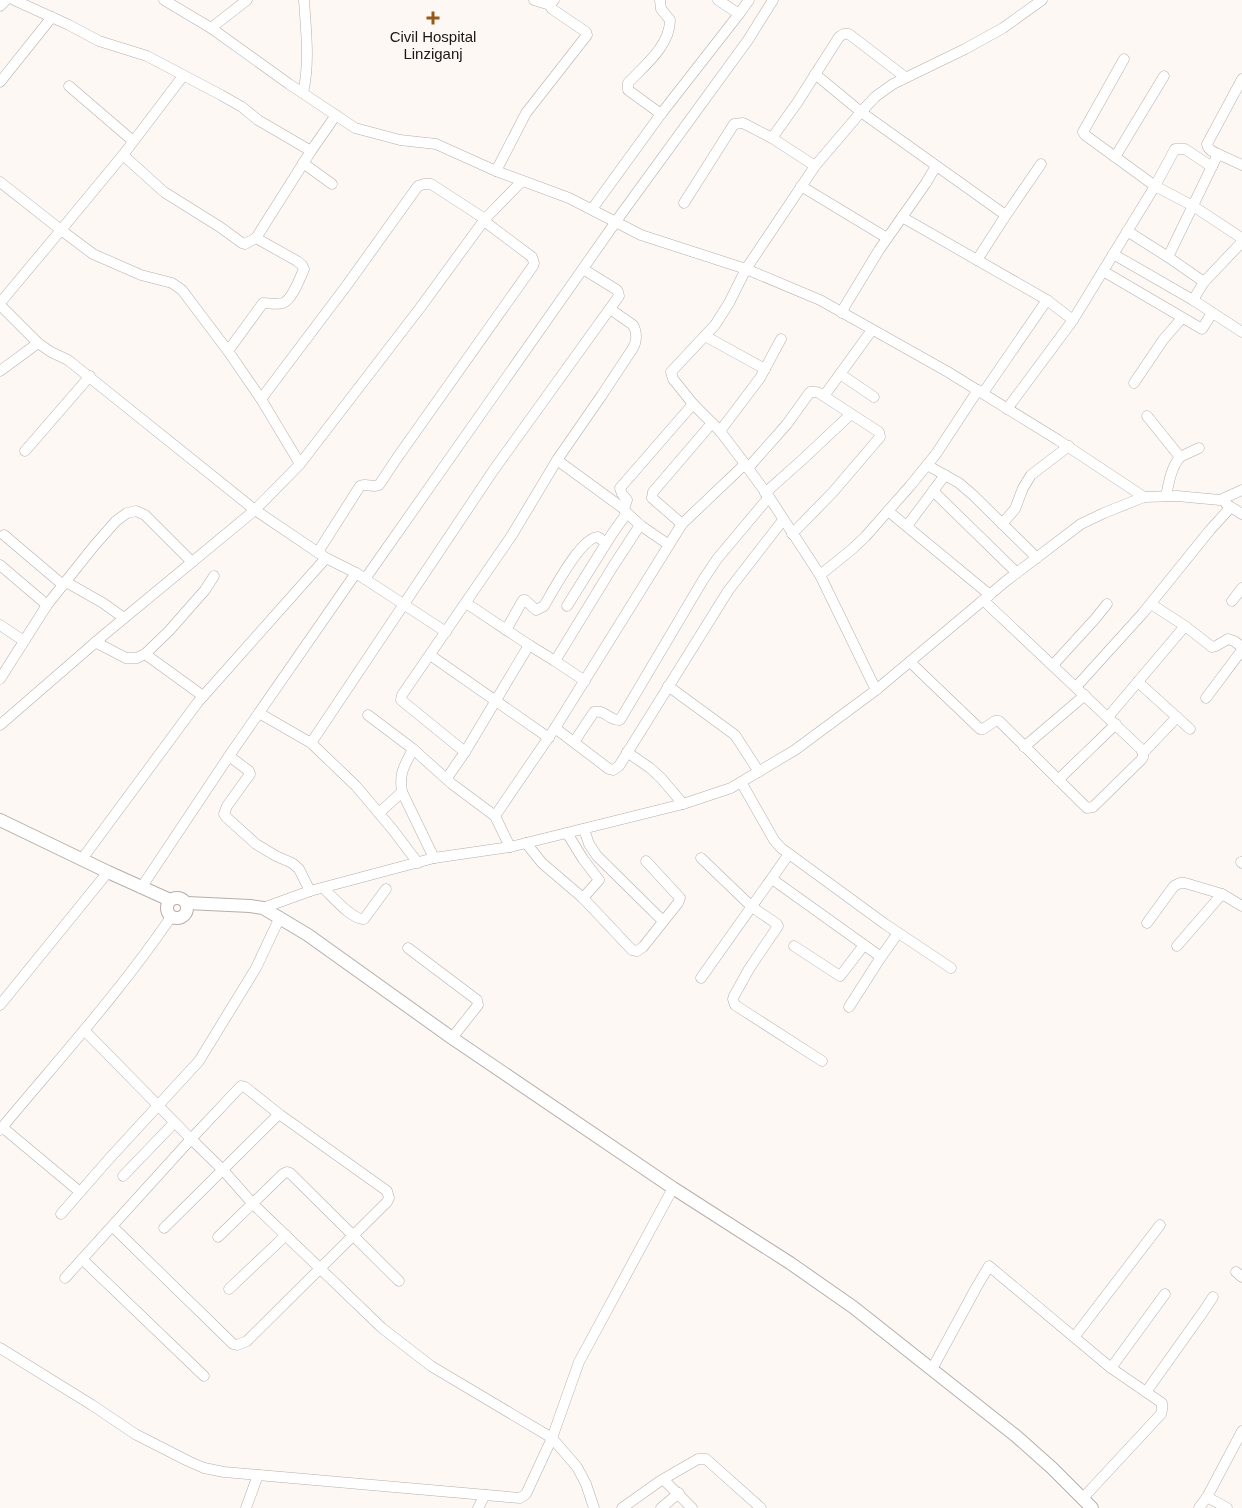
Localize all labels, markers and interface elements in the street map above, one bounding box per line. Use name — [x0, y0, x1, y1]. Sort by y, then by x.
marker: Civil Hospital Linziganj — [426, 11, 440, 25]
place label: Civil Hospital Linziganj — [390, 28, 476, 62]

